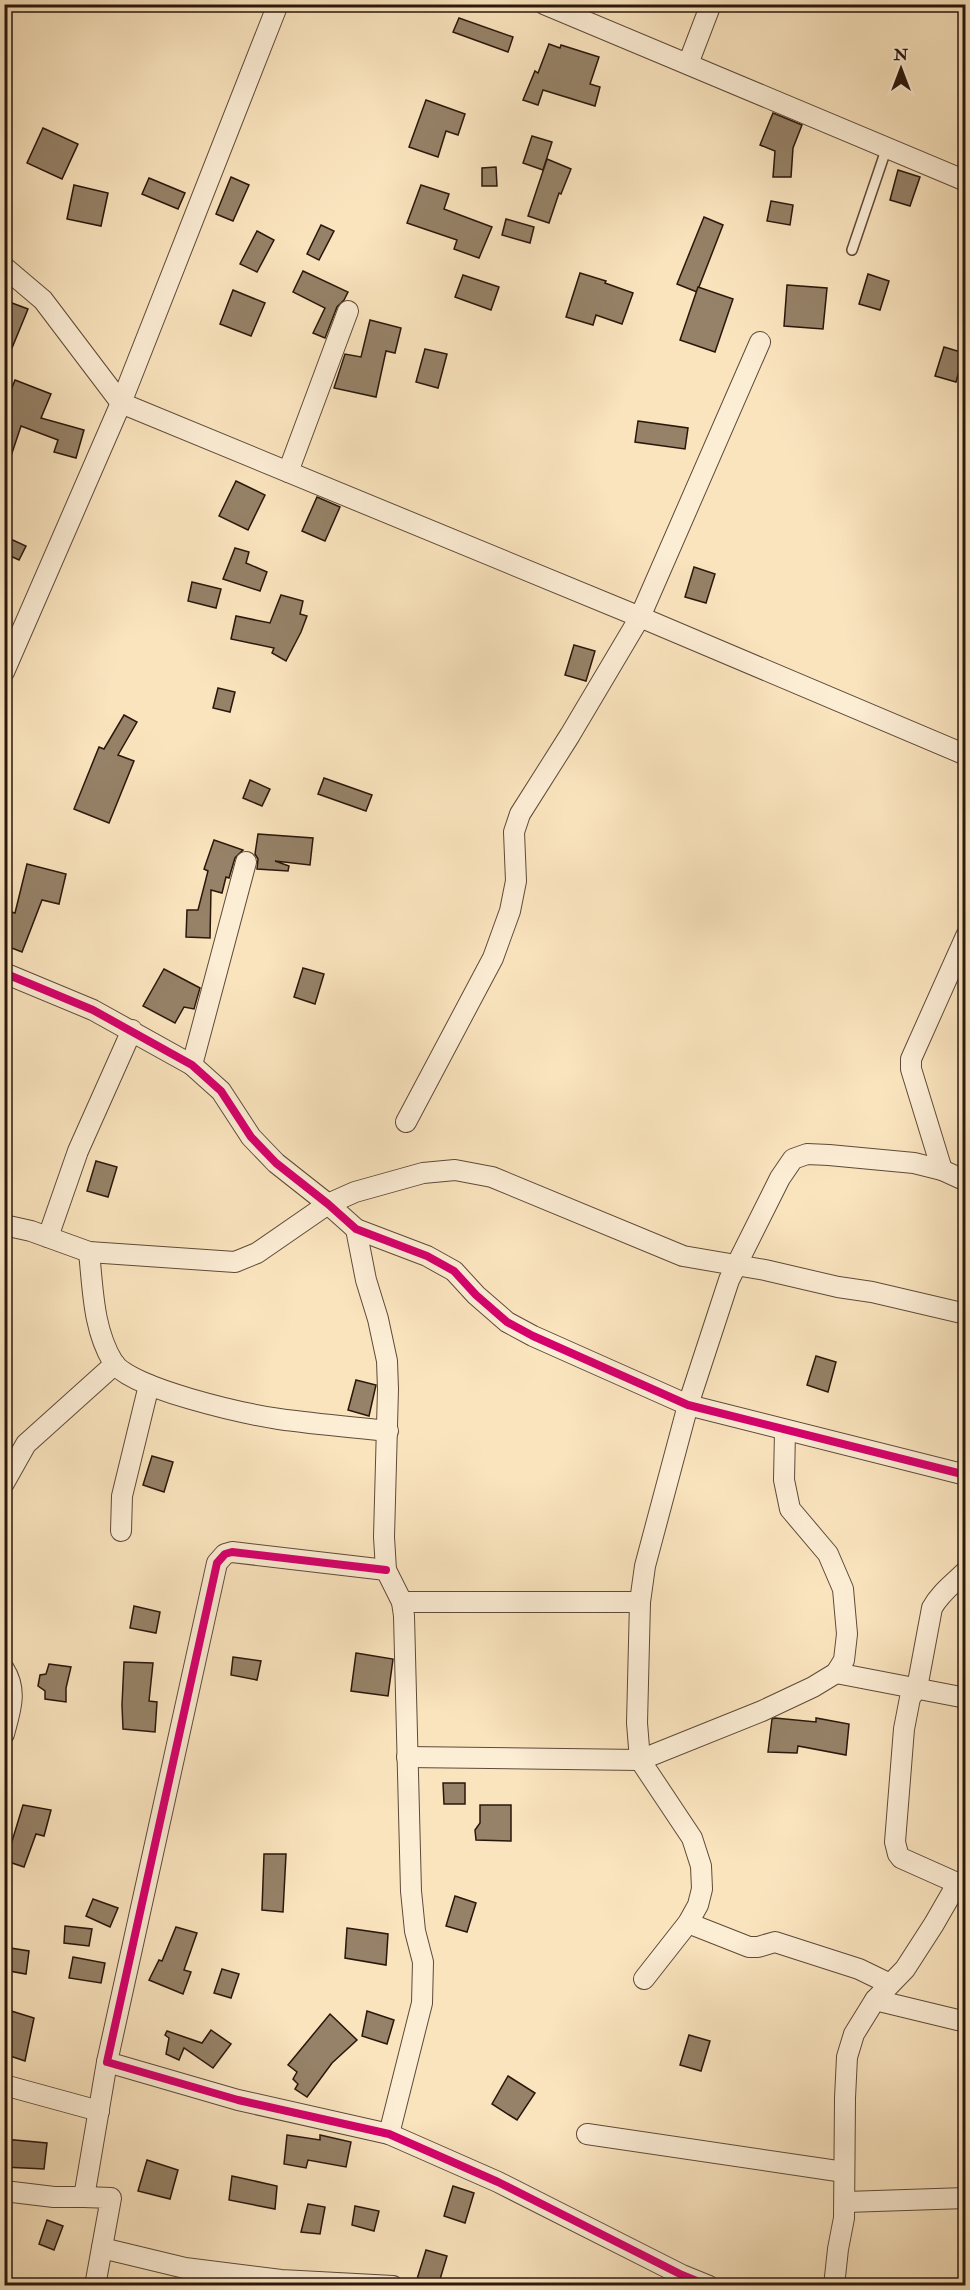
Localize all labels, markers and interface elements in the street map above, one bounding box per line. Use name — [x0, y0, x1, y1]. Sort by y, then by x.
north arrow — [871, 39, 931, 99]
text: N — [893, 45, 909, 65]

